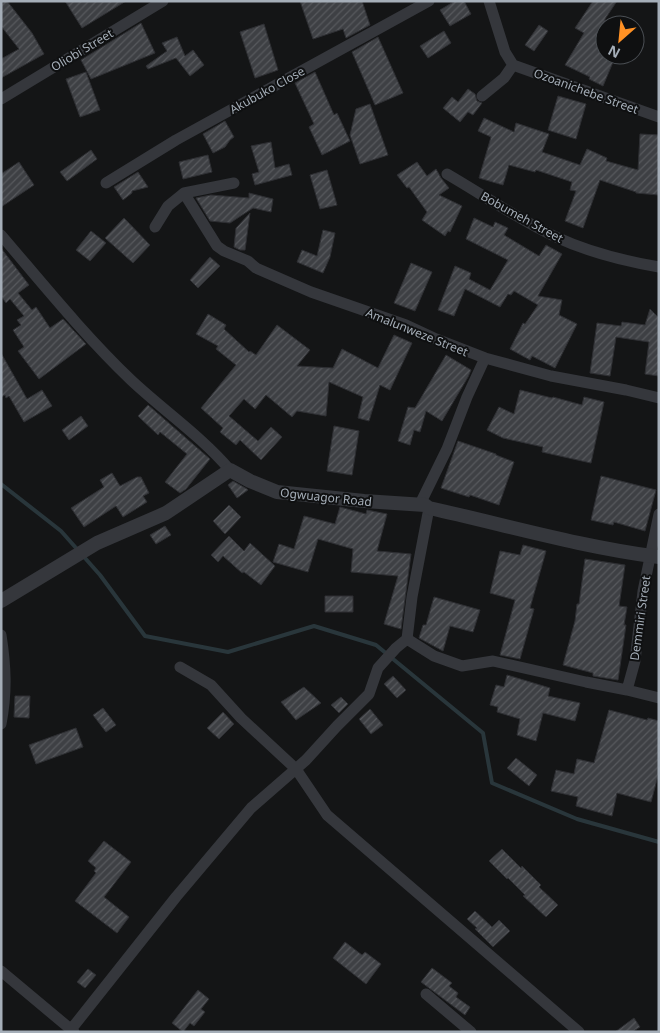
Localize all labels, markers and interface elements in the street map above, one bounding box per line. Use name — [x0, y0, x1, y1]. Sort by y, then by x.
north arrow — [595, 15, 645, 65]
street label: Oliobi Street — [48, 24, 117, 75]
text: N — [604, 41, 623, 63]
street label: Akubuko Close — [226, 62, 308, 118]
street label: Ozoanichebe Street — [531, 64, 641, 118]
street label: Bobumeh Street — [478, 187, 567, 247]
street label: Amalunweze Street — [363, 304, 471, 360]
street label: Ogwuagor Road — [279, 484, 373, 510]
street label: Demmiri Street — [626, 574, 654, 662]

